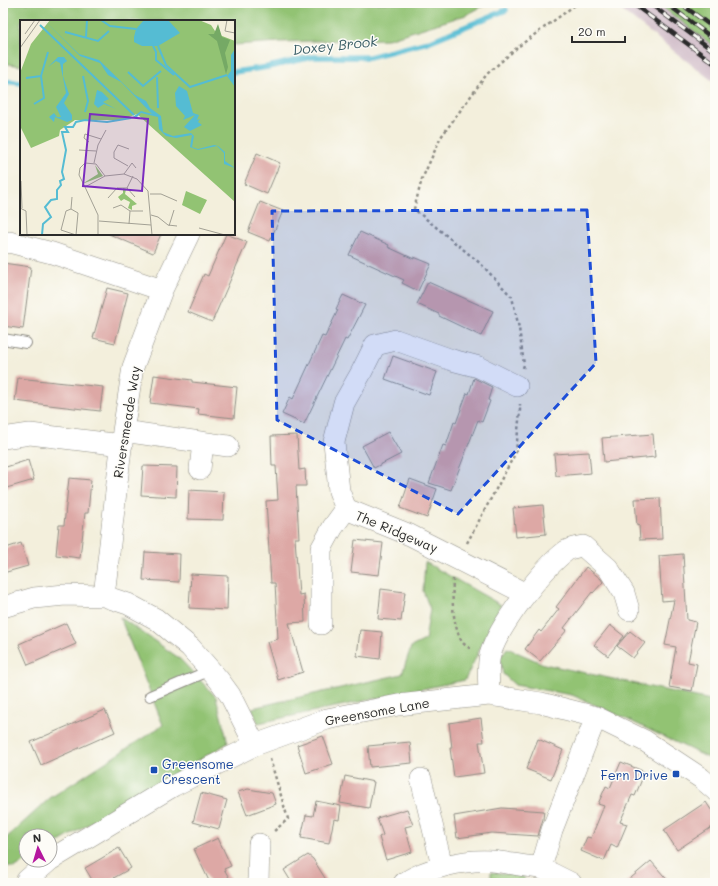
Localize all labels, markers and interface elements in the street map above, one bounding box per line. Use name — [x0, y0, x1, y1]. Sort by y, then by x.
scale bar — [572, 18, 625, 44]
inset map — [20, 20, 235, 235]
text: 20 m — [578, 23, 606, 39]
water label: Doxey Brook — [292, 31, 379, 59]
street label: Riversmeade Way — [109, 364, 143, 479]
street label: The Ridgeway — [353, 506, 441, 556]
street label: Greensome Lane — [323, 693, 431, 729]
place label: Greensome Crescent — [162, 755, 234, 787]
marker: Greensome Crescent — [149, 765, 159, 775]
place label: Fern Drive — [600, 766, 668, 783]
marker: Fern Drive — [671, 769, 681, 779]
north arrow — [18, 828, 58, 868]
text: N — [32, 830, 42, 845]

